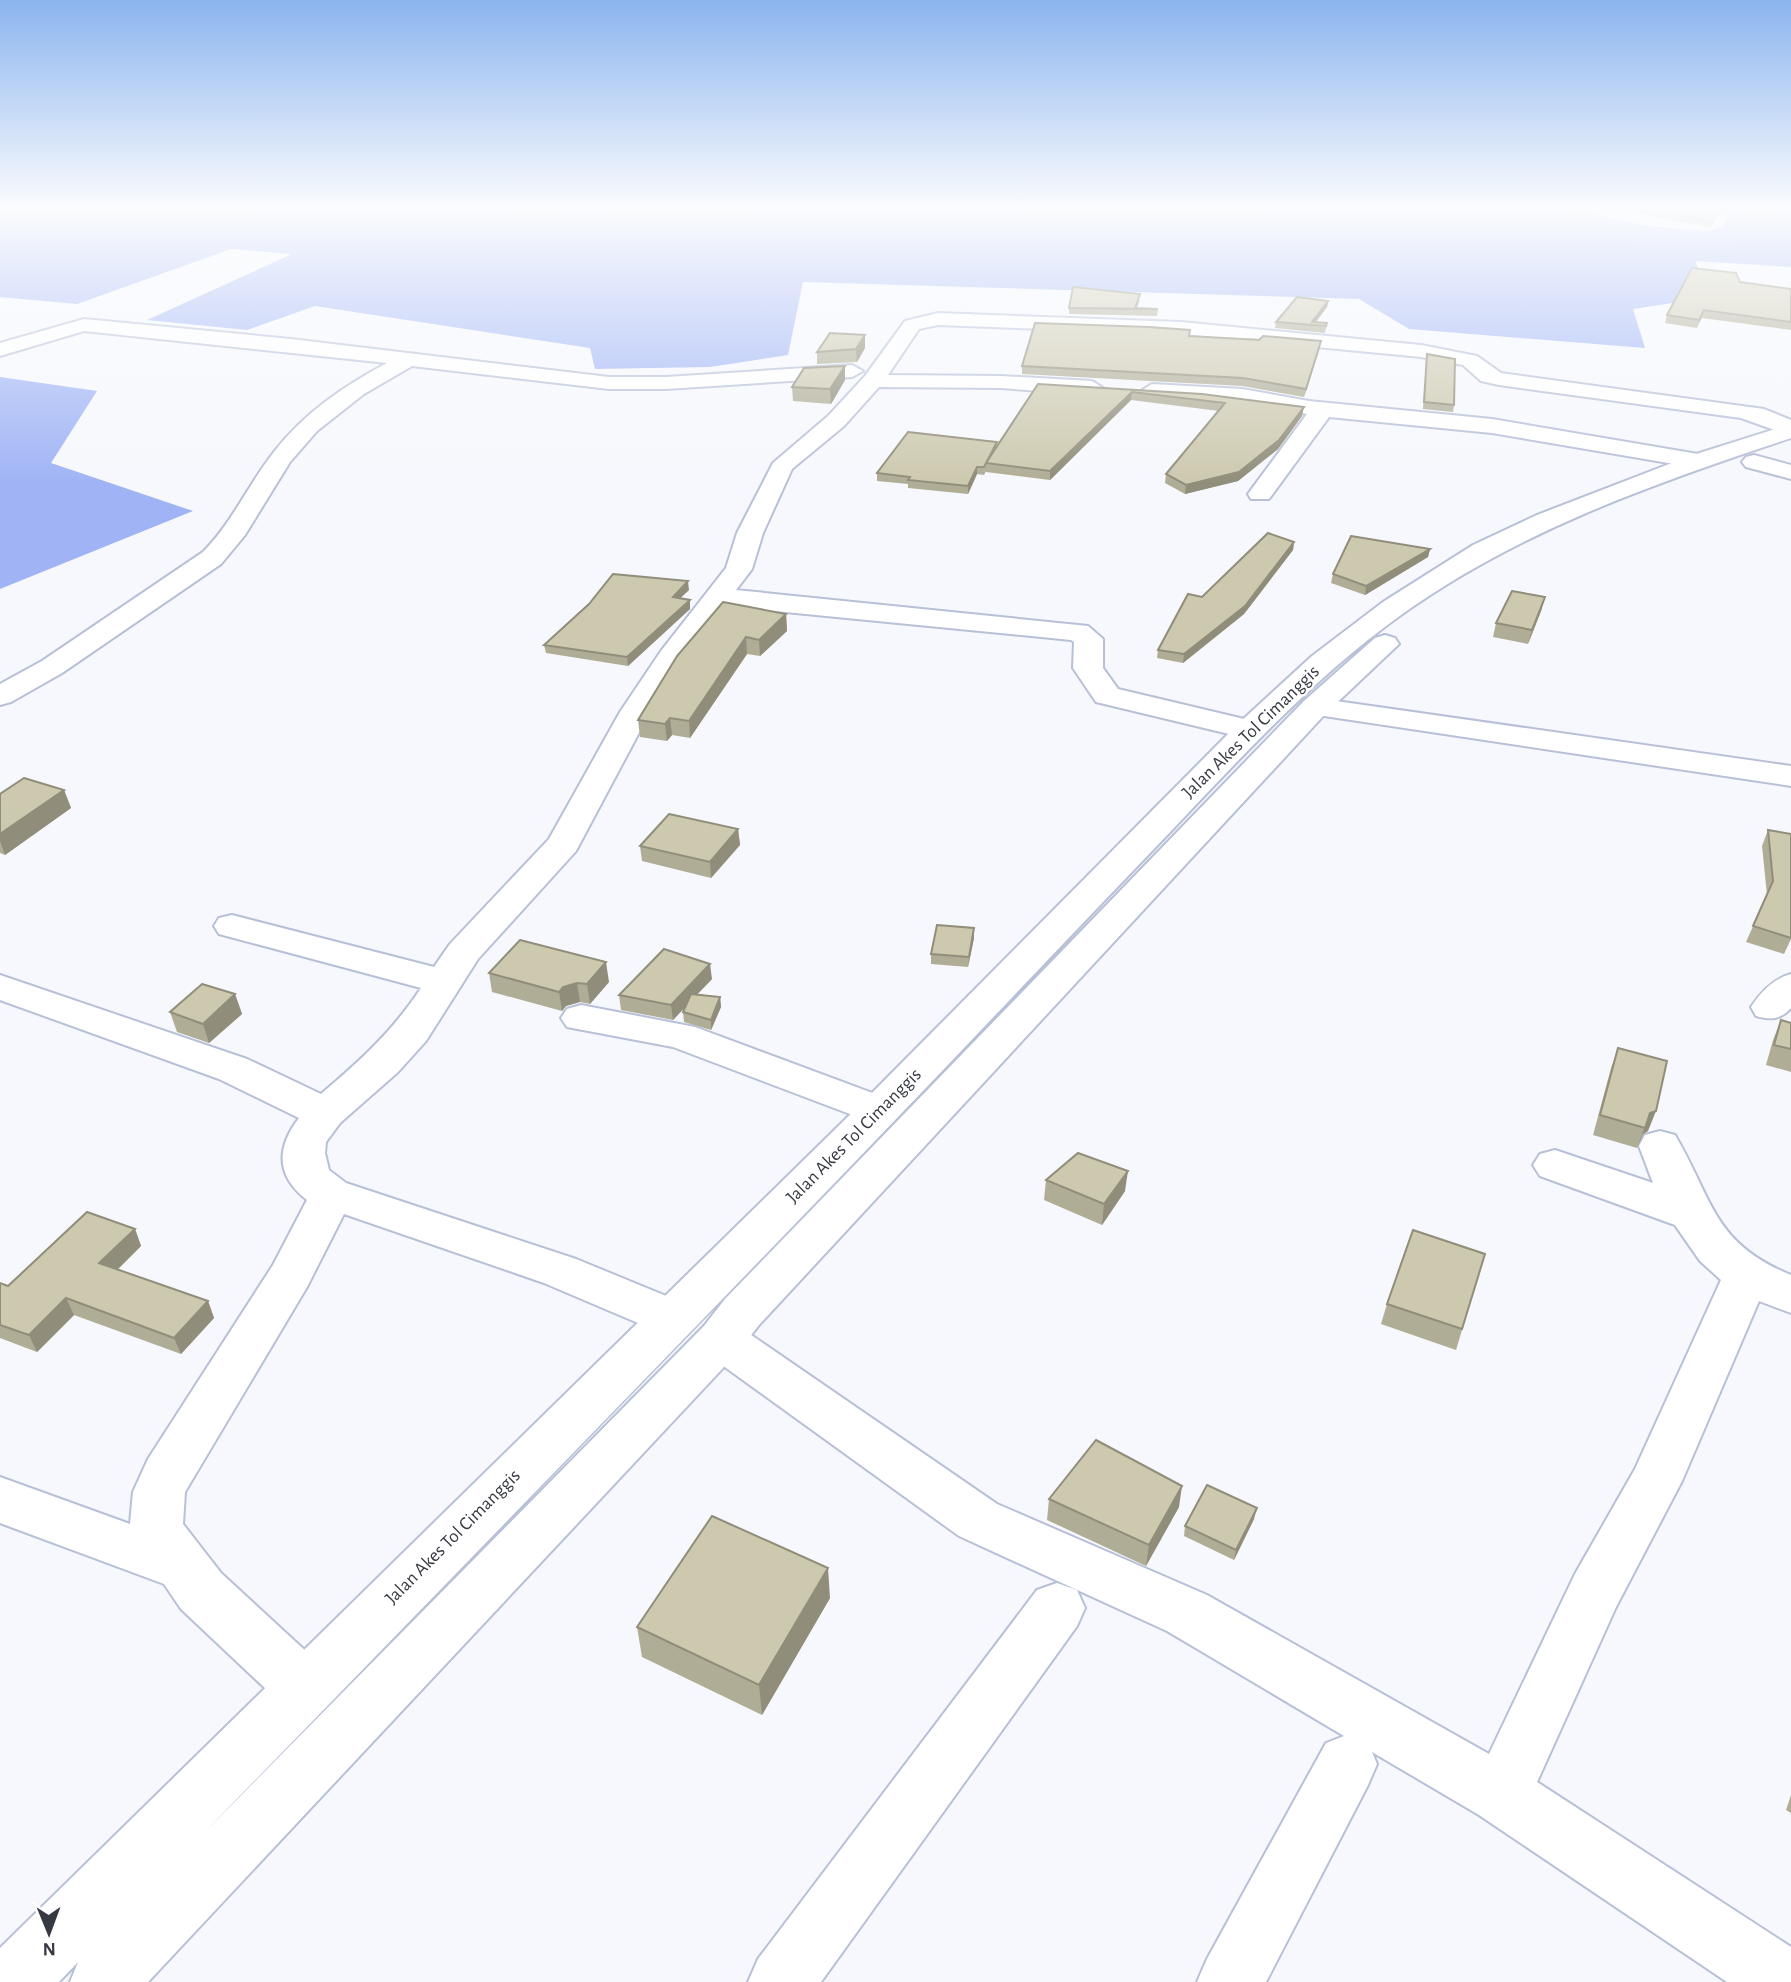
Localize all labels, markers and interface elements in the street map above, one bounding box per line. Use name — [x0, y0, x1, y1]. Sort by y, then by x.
street label: Jalan Akes Tol Cimanggis — [1179, 662, 1323, 802]
street label: Jalan Akes Tol Cimanggis — [783, 1065, 925, 1207]
street label: Jalan Akes Tol Cimanggis — [382, 1466, 524, 1608]
north arrow — [14, 1898, 84, 1968]
text: N — [42, 1939, 56, 1958]

